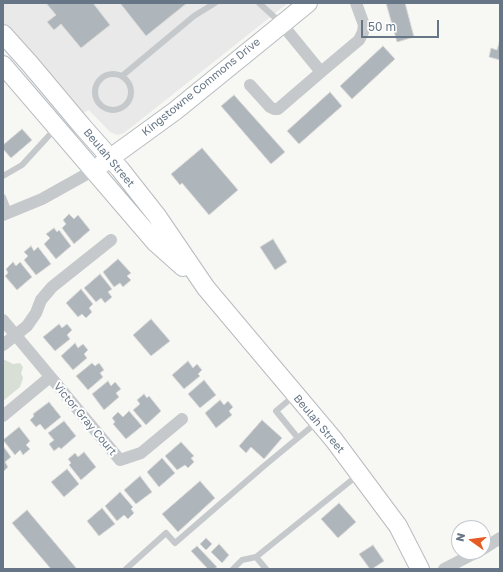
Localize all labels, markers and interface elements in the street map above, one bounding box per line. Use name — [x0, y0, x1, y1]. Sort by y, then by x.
scale bar — [363, 12, 441, 38]
text: 50 m — [368, 19, 396, 34]
street label: Kingstowne Commons Drive — [139, 35, 263, 139]
street label: Beulah Street — [81, 126, 137, 190]
street label: Victor Gray Court — [51, 380, 119, 458]
street label: Beulah Street — [291, 392, 347, 456]
north arrow — [451, 520, 491, 560]
text: N — [453, 532, 467, 543]

